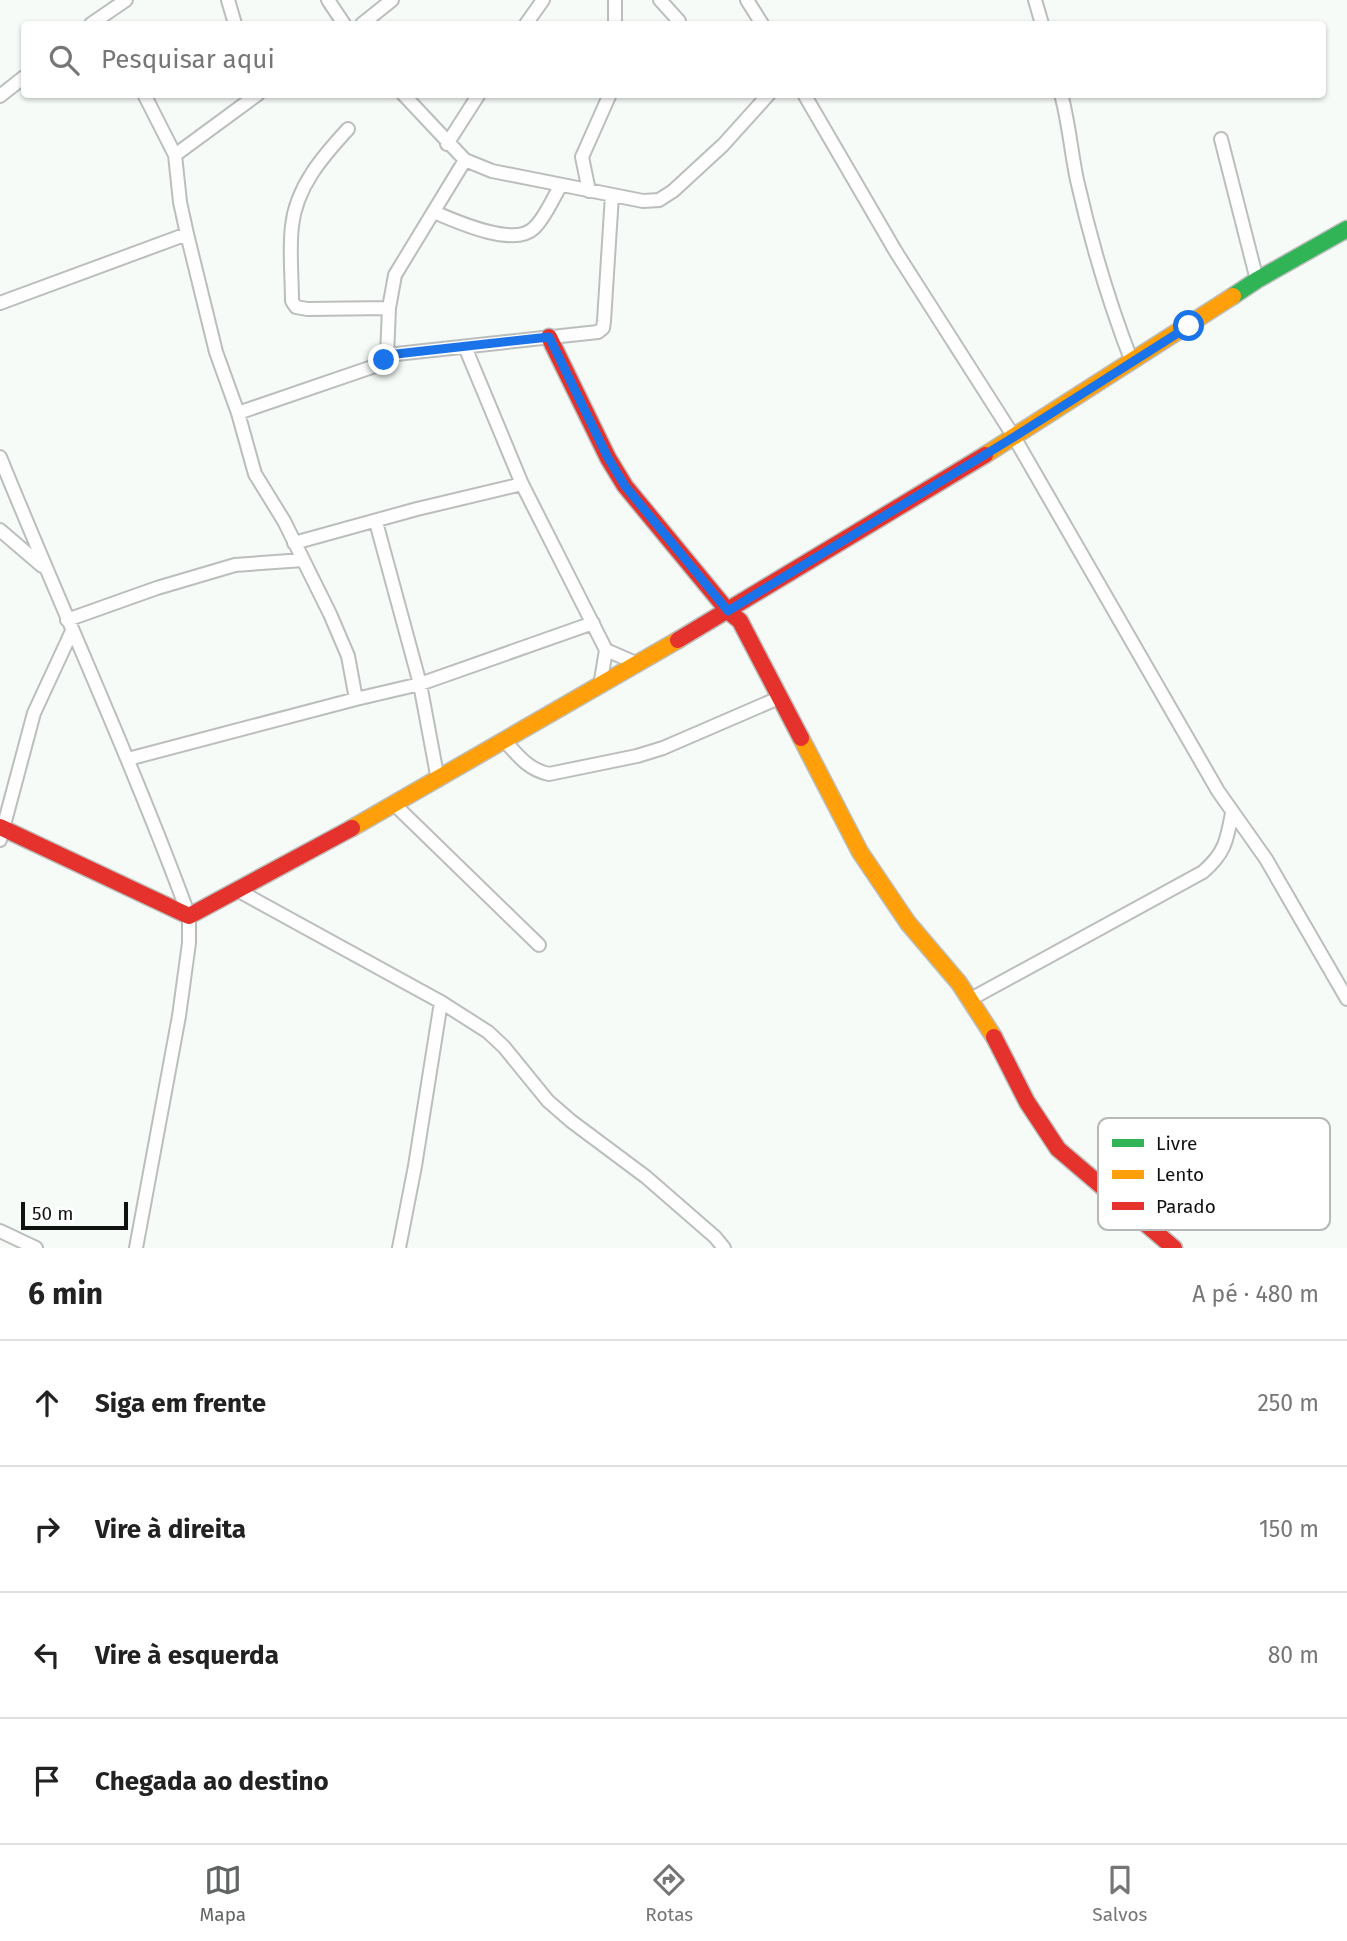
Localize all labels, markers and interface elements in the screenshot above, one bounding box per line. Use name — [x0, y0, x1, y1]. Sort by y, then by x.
search box — [21, 21, 1326, 98]
icon: search — [45, 41, 83, 79]
text: Pesquisar aqui — [101, 44, 275, 75]
route start — [1173, 310, 1204, 341]
route end — [368, 344, 399, 375]
legend — [1098, 1118, 1330, 1230]
text: Livre — [1156, 1132, 1197, 1155]
text: Lento — [1156, 1163, 1204, 1186]
text: Parado — [1156, 1195, 1216, 1218]
scale bar — [21, 1199, 128, 1231]
text: 50 m — [32, 1202, 73, 1225]
text: 6 min — [28, 1276, 103, 1312]
text: A pé · 480 m — [1192, 1280, 1319, 1308]
icon: ahead — [28, 1384, 66, 1422]
text: Siga em frente — [95, 1388, 266, 1419]
text: 250 m — [1257, 1389, 1319, 1417]
icon: right — [28, 1510, 66, 1548]
text: Vire à direita — [95, 1514, 246, 1545]
text: 150 m — [1259, 1515, 1319, 1543]
icon: left — [28, 1636, 66, 1674]
text: Vire à esquerda — [95, 1640, 279, 1671]
text: 80 m — [1268, 1641, 1319, 1669]
icon: arrive — [28, 1762, 66, 1800]
text: Chegada ao destino — [95, 1766, 329, 1797]
tab: Mapa — [200, 1861, 246, 1926]
tab: Rotas — [645, 1861, 693, 1926]
tab: Salvos — [1092, 1861, 1147, 1926]

